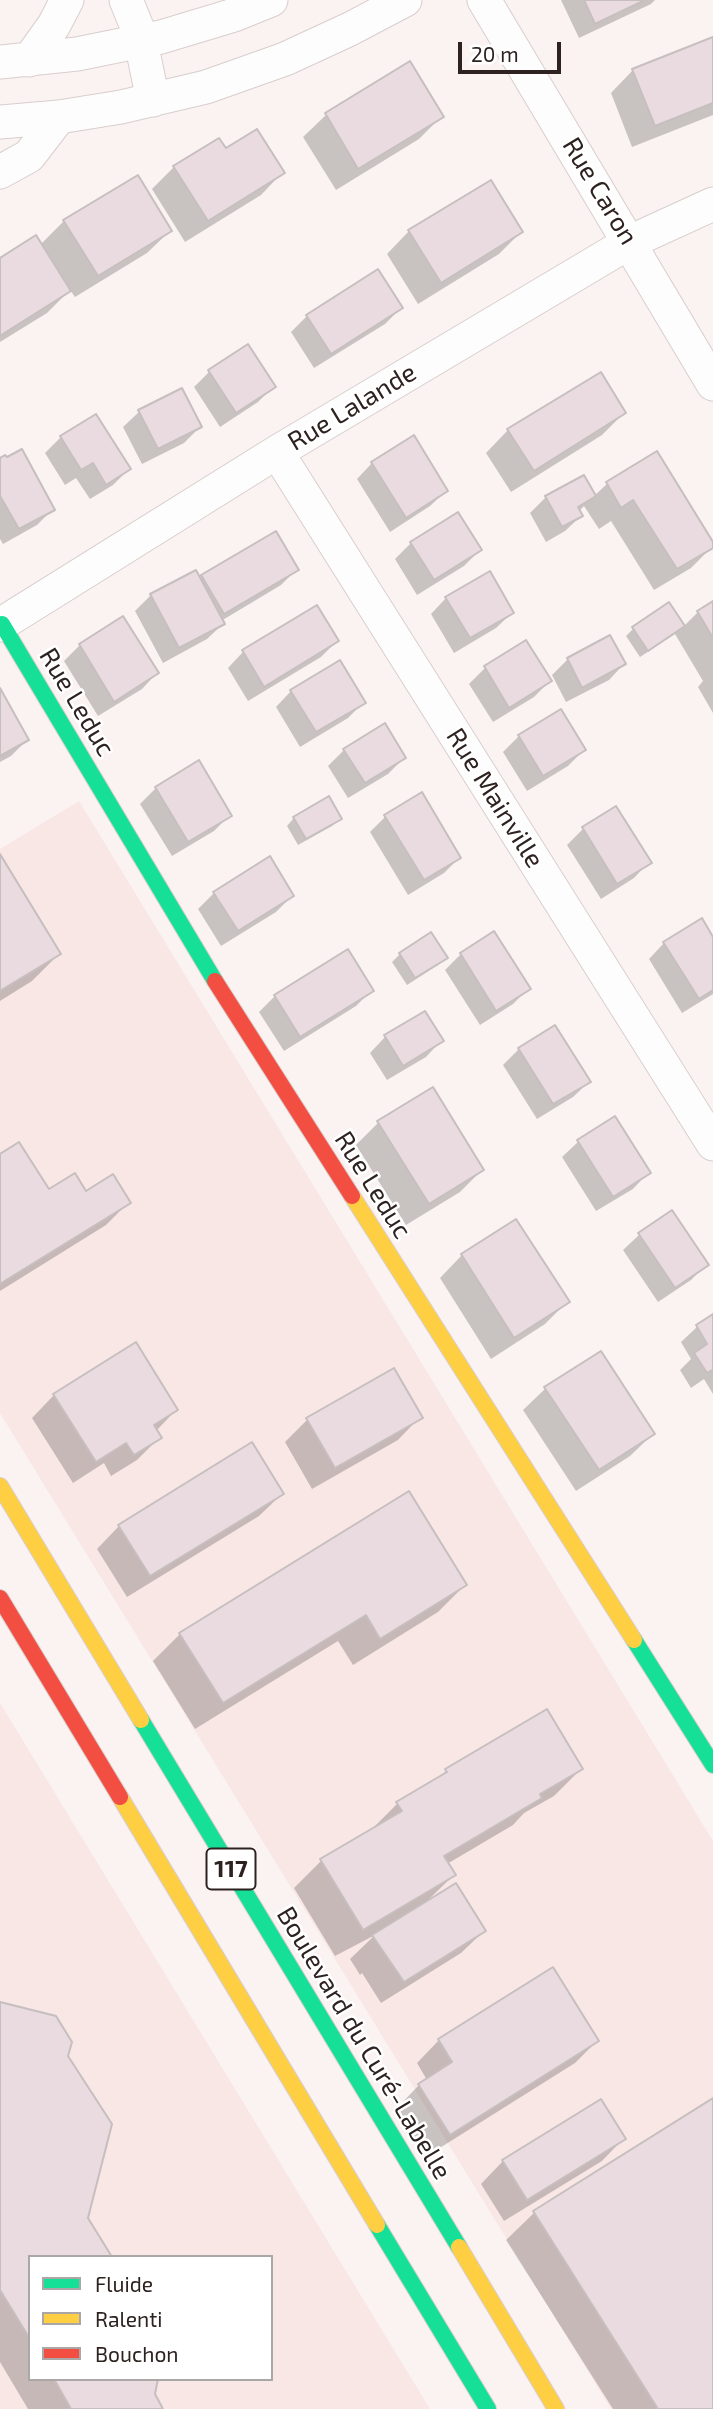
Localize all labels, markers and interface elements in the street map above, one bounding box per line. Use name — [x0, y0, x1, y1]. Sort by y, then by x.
scale bar — [461, 28, 564, 72]
text: 20 m — [471, 41, 519, 66]
street label: Rue Caron — [556, 132, 644, 250]
street label: Rue Lalande — [282, 356, 422, 458]
street label: Rue Leduc — [33, 642, 121, 762]
street label: Rue Mainville — [440, 722, 550, 874]
street label: Rue Leduc — [328, 1126, 418, 1244]
road number: 117 — [206, 1848, 256, 1890]
street label: Boulevard du Curé-Labelle — [270, 1901, 458, 2185]
legend — [28, 2255, 273, 2381]
text: Fluide — [95, 2271, 153, 2296]
text: Ralenti — [95, 2306, 162, 2331]
text: Bouchon — [95, 2341, 179, 2366]

